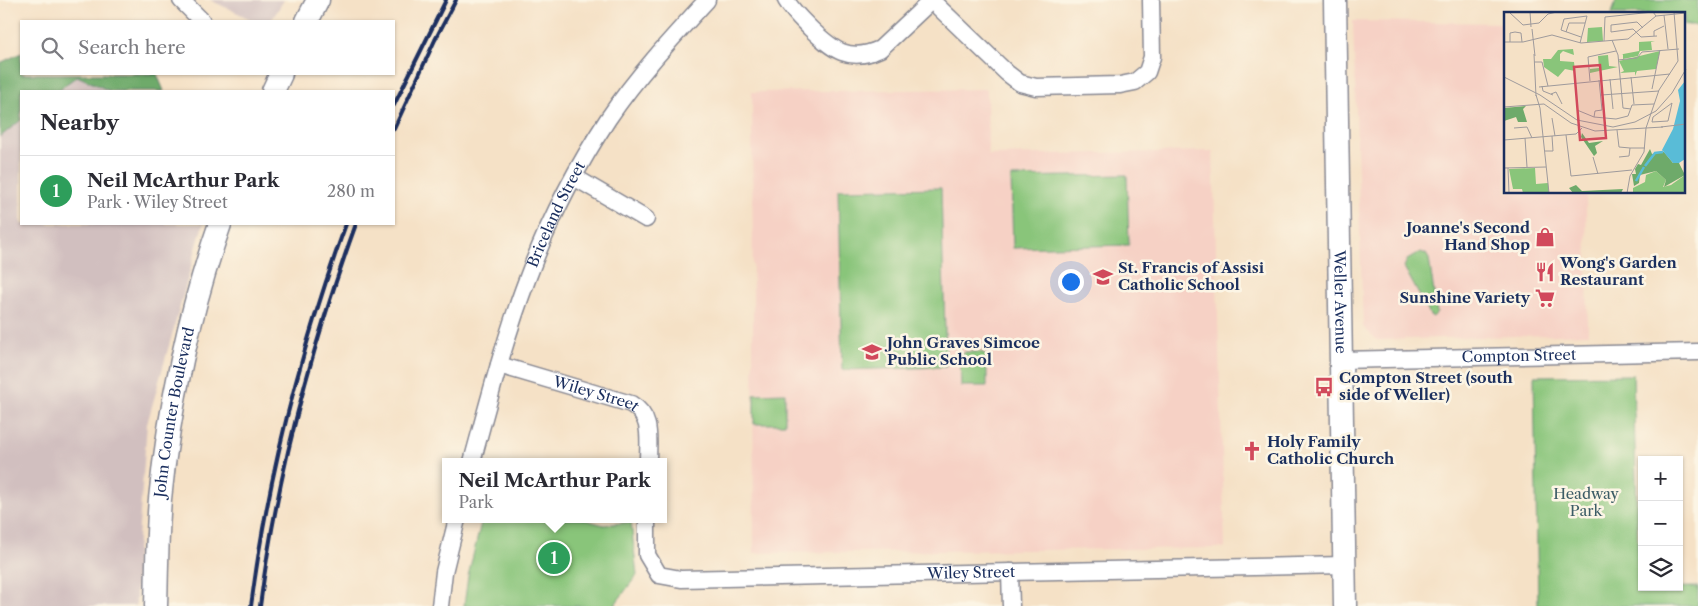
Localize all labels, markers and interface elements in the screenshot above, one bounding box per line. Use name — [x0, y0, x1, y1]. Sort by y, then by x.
inset map — [1504, 12, 1686, 194]
search box — [20, 20, 395, 75]
icon: search — [38, 34, 66, 62]
text: Search here — [78, 36, 186, 59]
text: Nearby — [40, 110, 119, 135]
street label: Briceland Street — [523, 157, 590, 270]
text: Neil McArthur Park — [87, 169, 279, 192]
text: 1 — [52, 181, 60, 201]
text: 280 m — [327, 181, 375, 201]
text: Park · Wiley Street — [87, 192, 228, 212]
place label: Joanne's Second Hand Shop — [1403, 218, 1530, 254]
shop icon: Joanne's Second Hand Shop — [1534, 226, 1556, 248]
street label: Weller Avenue — [1330, 249, 1351, 354]
place label: Wong's Garden Restaurant — [1559, 253, 1677, 289]
place label: St. Francis of Assisi Catholic School — [1118, 258, 1265, 294]
restaurant icon: Wong's Garden Restaurant — [1534, 261, 1556, 283]
school or university icon: St. Francis of Assisi Catholic School — [1092, 266, 1114, 288]
your location — [1058, 269, 1084, 295]
supermarket icon: Sunshine Variety — [1534, 287, 1556, 309]
place label: Sunshine Variety — [1399, 288, 1531, 307]
street label: John Counter Boulevard — [150, 325, 198, 500]
place label: John Graves Simcoe Public School — [884, 333, 1040, 369]
school or university icon: John Graves Simcoe Public School — [861, 341, 883, 363]
street label: Compton Street — [1462, 345, 1577, 366]
place label: Compton Street (south side of Weller) — [1339, 368, 1514, 404]
street label: Wiley Street — [550, 371, 644, 416]
bus stop icon: Compton Street (south side of Weller) — [1313, 376, 1335, 398]
place label: Holy Family Catholic Church — [1267, 432, 1395, 468]
church icon: Holy Family Catholic Church — [1241, 440, 1263, 462]
map controls — [1638, 456, 1683, 591]
button: + — [1638, 456, 1683, 501]
popup — [442, 458, 667, 523]
text: Neil McArthur Park — [458, 469, 651, 492]
park label: Headway Park — [1553, 484, 1619, 520]
text: Park — [458, 492, 493, 512]
button: − — [1638, 501, 1683, 546]
pin: 1 — [538, 539, 570, 577]
button: layers — [1638, 546, 1683, 591]
street label: Wiley Street — [926, 562, 1016, 583]

